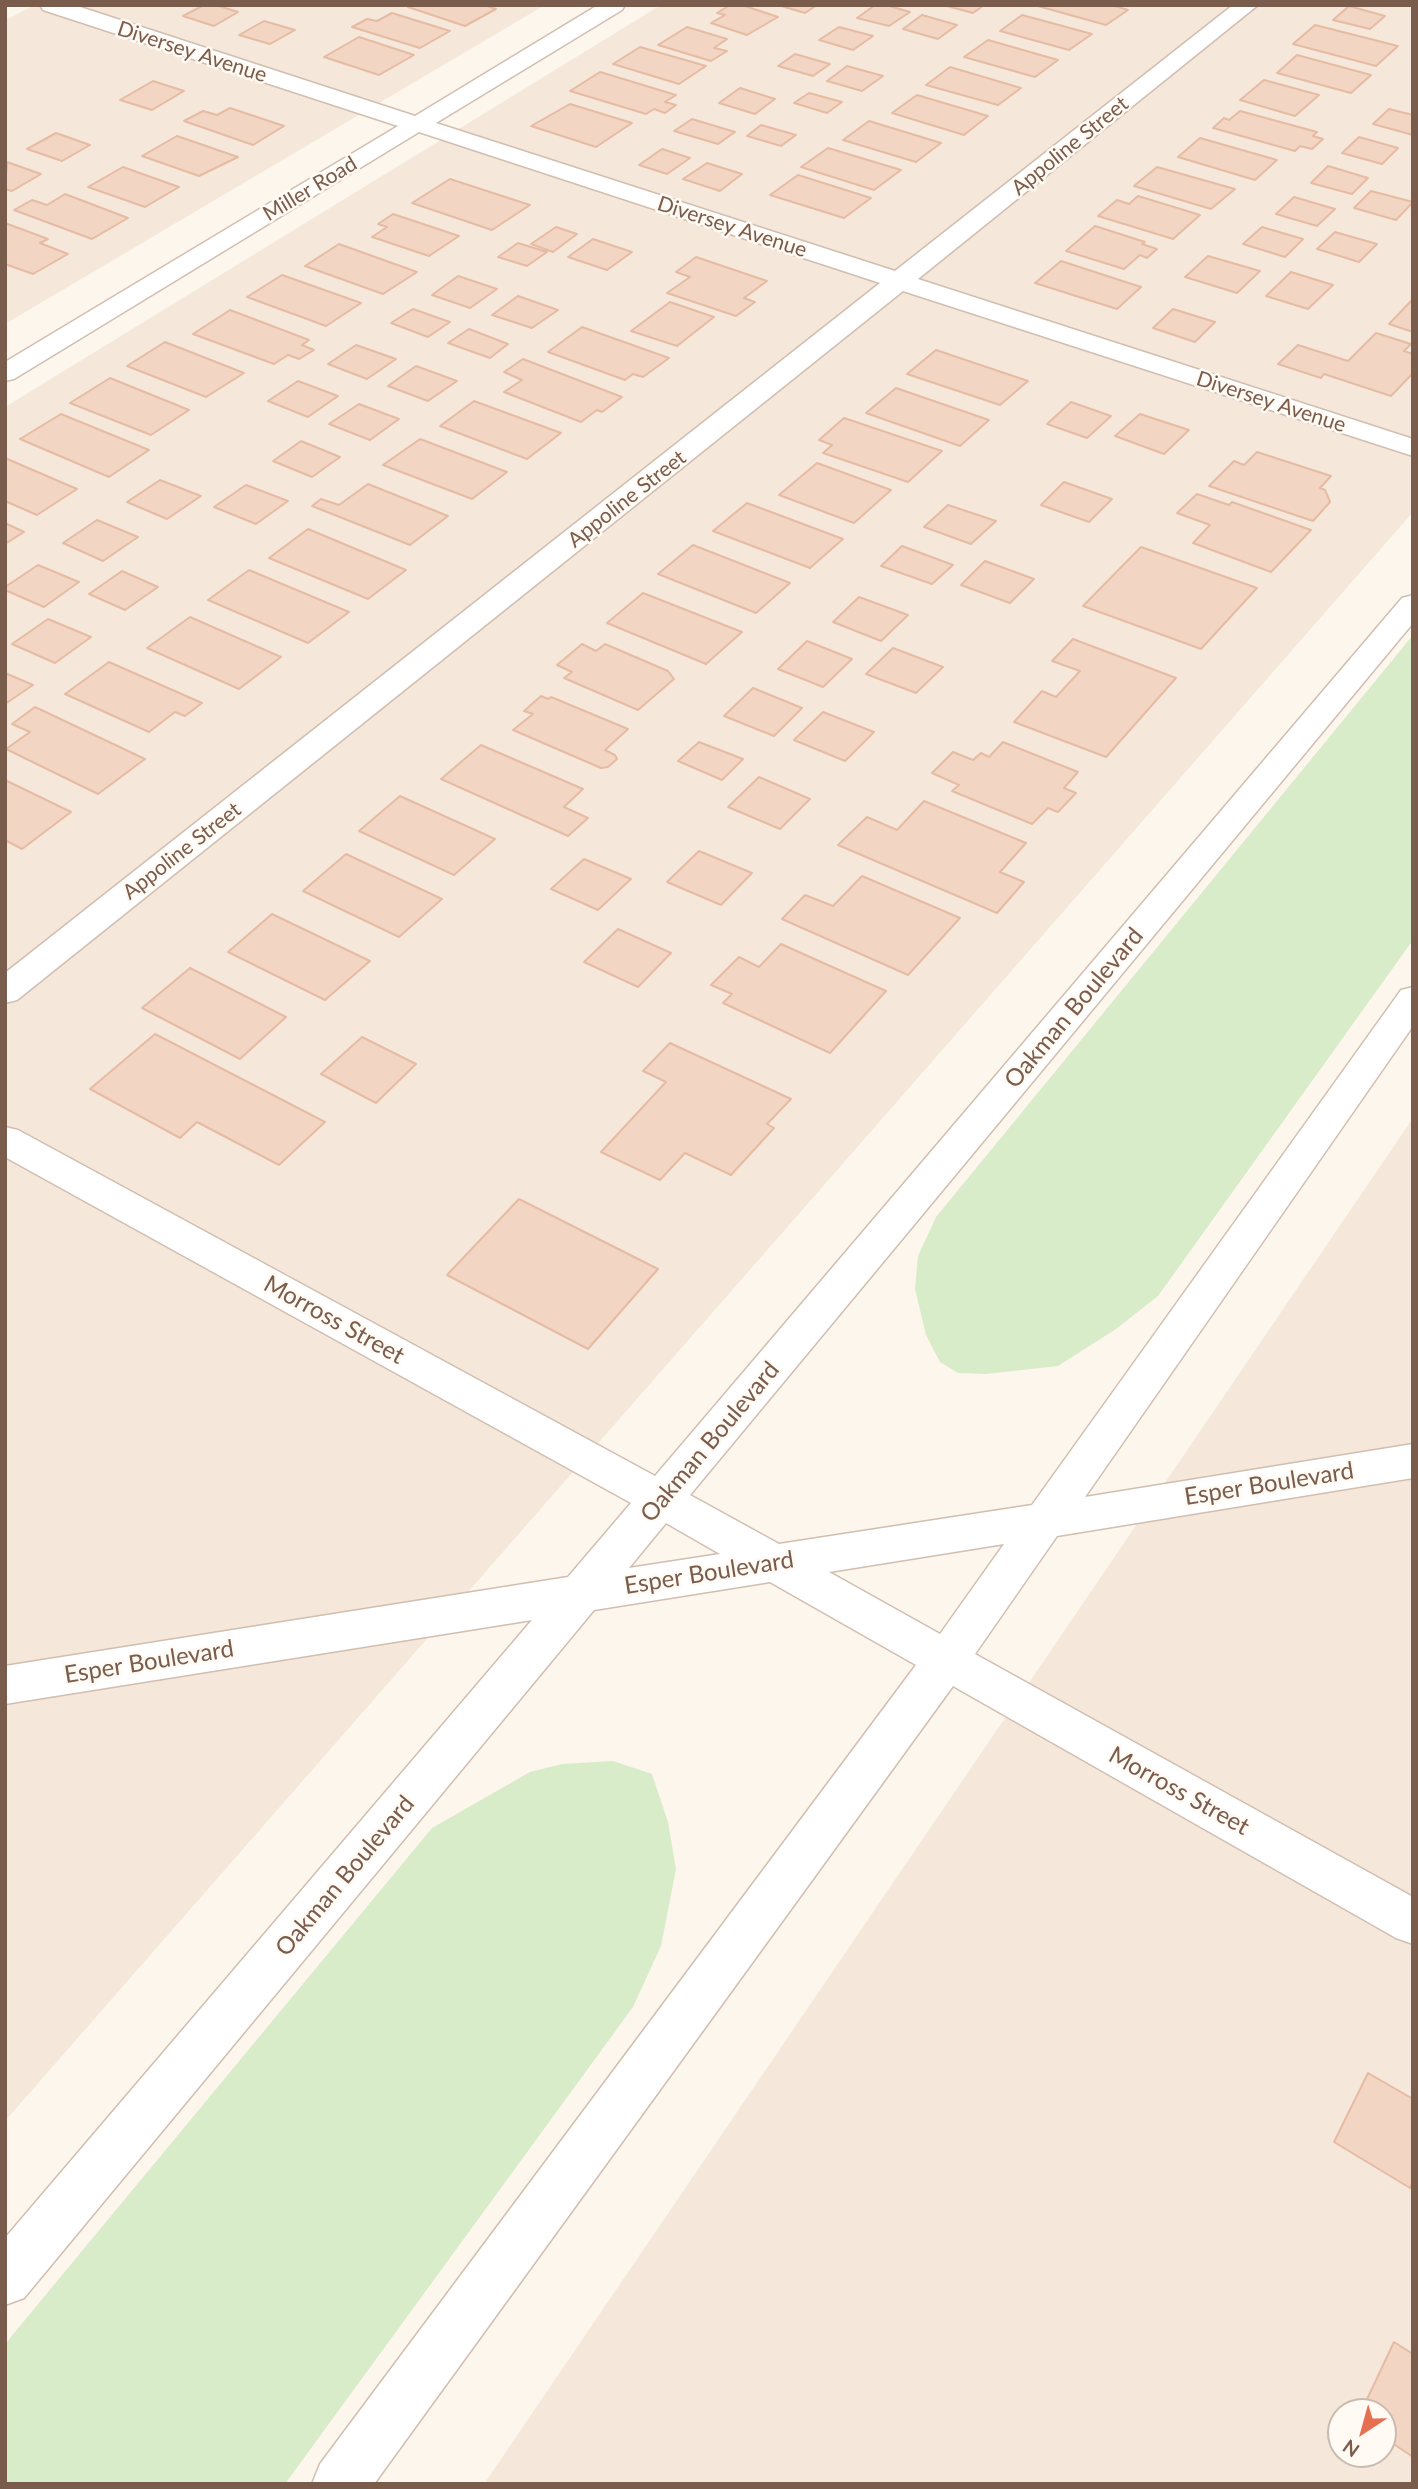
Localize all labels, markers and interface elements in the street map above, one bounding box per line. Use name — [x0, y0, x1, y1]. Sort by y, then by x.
street label: Diversey Avenue — [114, 16, 270, 88]
street label: Appoline Street — [1006, 91, 1134, 201]
street label: Miller Road — [259, 151, 361, 227]
street label: Diversey Avenue — [654, 191, 810, 263]
street label: Diversey Avenue — [1193, 366, 1349, 438]
street label: Appoline Street — [563, 445, 691, 553]
street label: Appoline Street — [118, 797, 246, 905]
street label: Oakman Boulevard — [999, 922, 1149, 1094]
street label: Morross Street — [259, 1270, 409, 1370]
street label: Oakman Boulevard — [635, 1356, 785, 1528]
street label: Esper Boulevard — [1182, 1456, 1356, 1512]
street label: Esper Boulevard — [622, 1545, 796, 1601]
street label: Esper Boulevard — [62, 1634, 236, 1690]
street label: Morross Street — [1104, 1741, 1254, 1841]
street label: Oakman Boulevard — [270, 1790, 420, 1962]
north arrow — [1327, 2398, 1397, 2468]
text: N — [1338, 2435, 1363, 2462]

